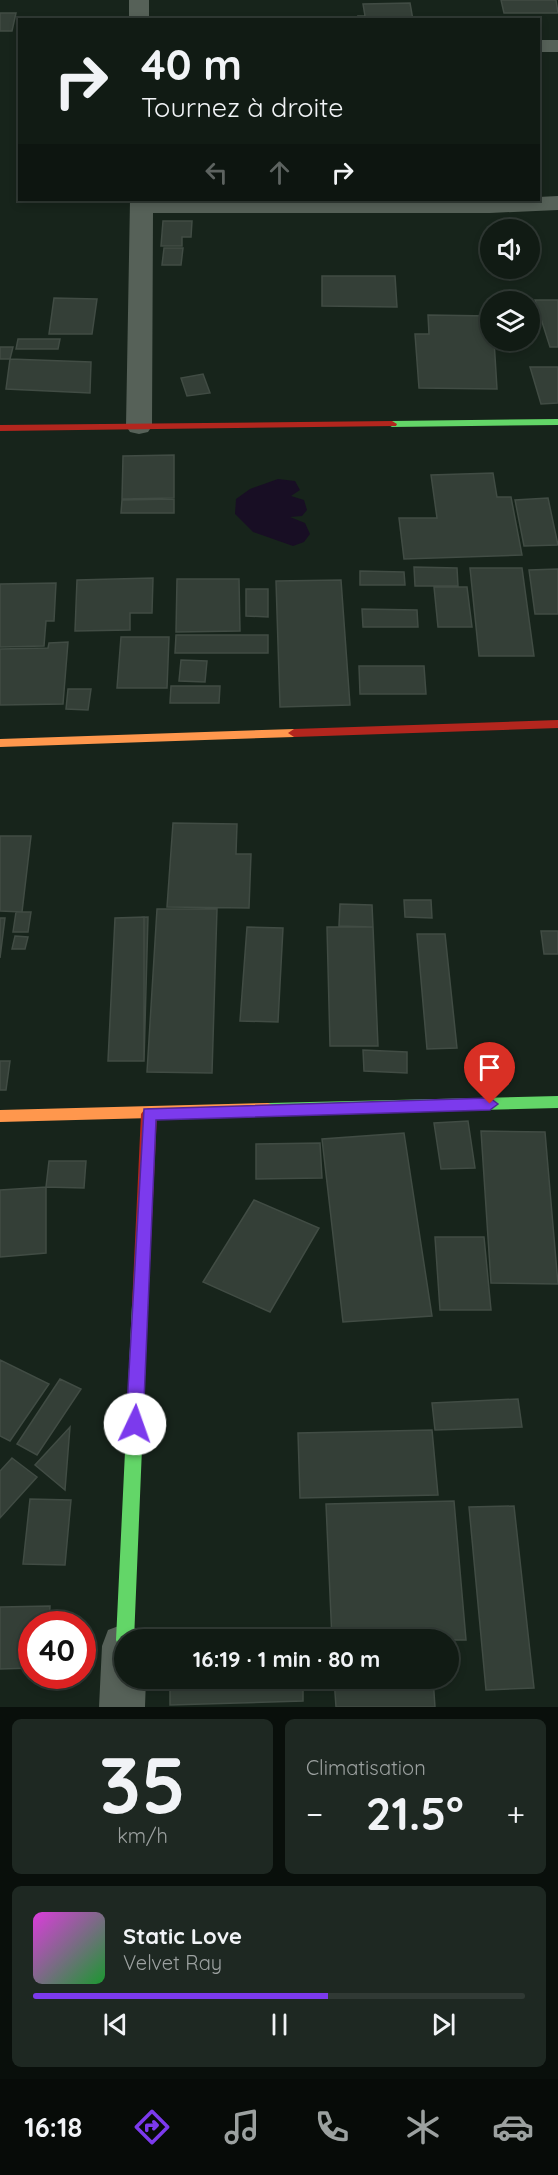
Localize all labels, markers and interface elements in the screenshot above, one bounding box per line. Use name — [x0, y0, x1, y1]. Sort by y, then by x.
text: 40 m — [141, 38, 242, 91]
icon: right — [42, 42, 120, 120]
text: Tournez à droite — [141, 90, 344, 124]
icon: left — [200, 156, 233, 189]
icon: ahead — [263, 156, 296, 189]
icon: right — [326, 156, 359, 189]
map controls — [480, 219, 540, 351]
button: sound — [480, 219, 540, 279]
button: layers — [480, 291, 540, 351]
pin — [464, 1042, 515, 1104]
icon: arrive — [473, 1051, 506, 1084]
position arrow — [103, 1392, 167, 1456]
speed limit sign: 40 — [18, 1611, 96, 1689]
text: 16:19 · 1 min · 80 m — [193, 1645, 380, 1673]
text: 35 — [99, 1735, 186, 1833]
text: Climatisation — [306, 1755, 426, 1780]
text: 21.5° — [366, 1785, 464, 1841]
text: − — [306, 1793, 323, 1834]
text: + — [506, 1793, 525, 1834]
text: km/h — [117, 1823, 168, 1848]
text: Static Love — [123, 1922, 242, 1950]
text: Velvet Ray — [123, 1950, 222, 1975]
icon: previous — [99, 2008, 132, 2041]
icon: pause — [263, 2008, 296, 2041]
icon: next — [427, 2008, 460, 2041]
icon: directions — [131, 2106, 173, 2148]
icon: music — [221, 2106, 263, 2148]
icon: phone — [311, 2106, 353, 2148]
icon: climate — [402, 2106, 444, 2148]
icon: car — [492, 2106, 534, 2148]
text: 16:18 — [24, 2110, 82, 2144]

